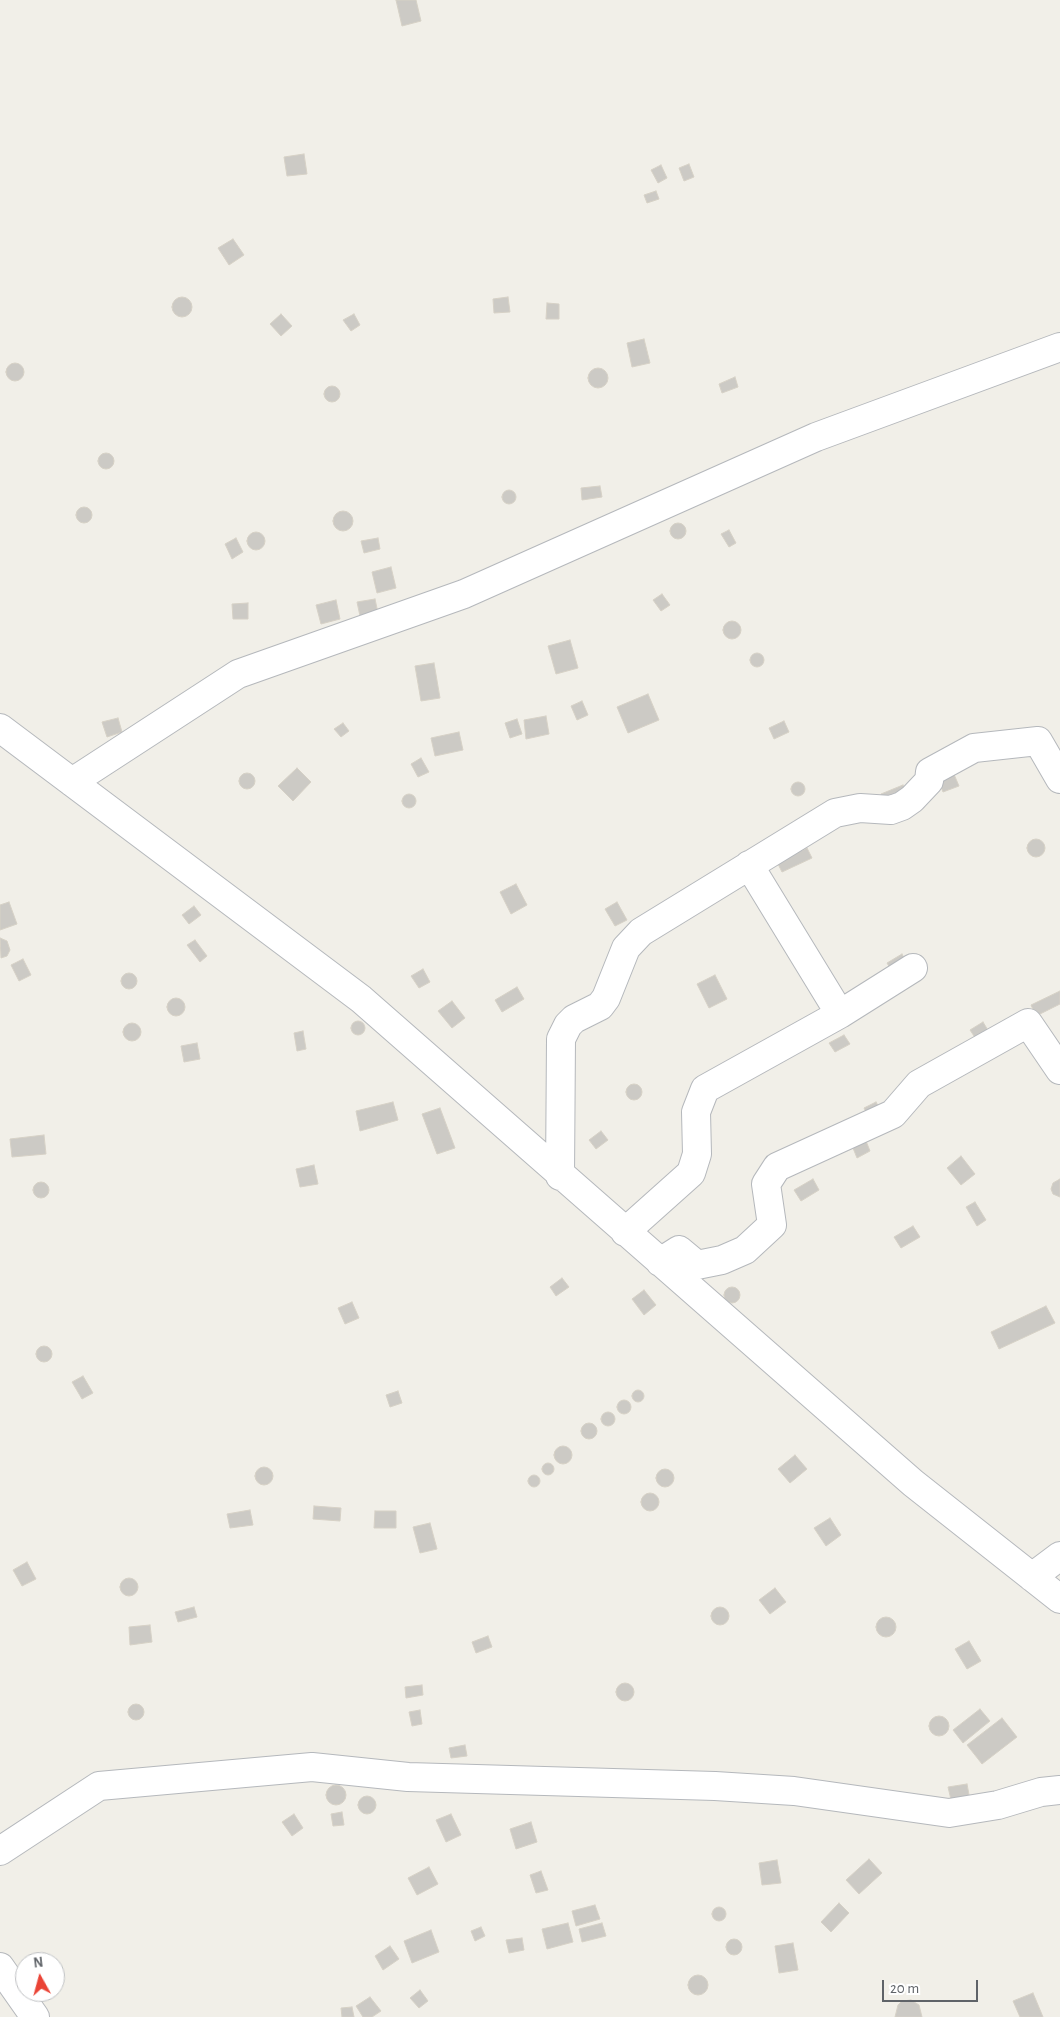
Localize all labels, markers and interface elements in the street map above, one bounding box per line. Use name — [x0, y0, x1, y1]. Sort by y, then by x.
north arrow — [15, 1952, 65, 2002]
text: N — [33, 1956, 44, 1971]
scale bar — [885, 1970, 981, 2002]
text: 20 m — [890, 1981, 919, 1996]

